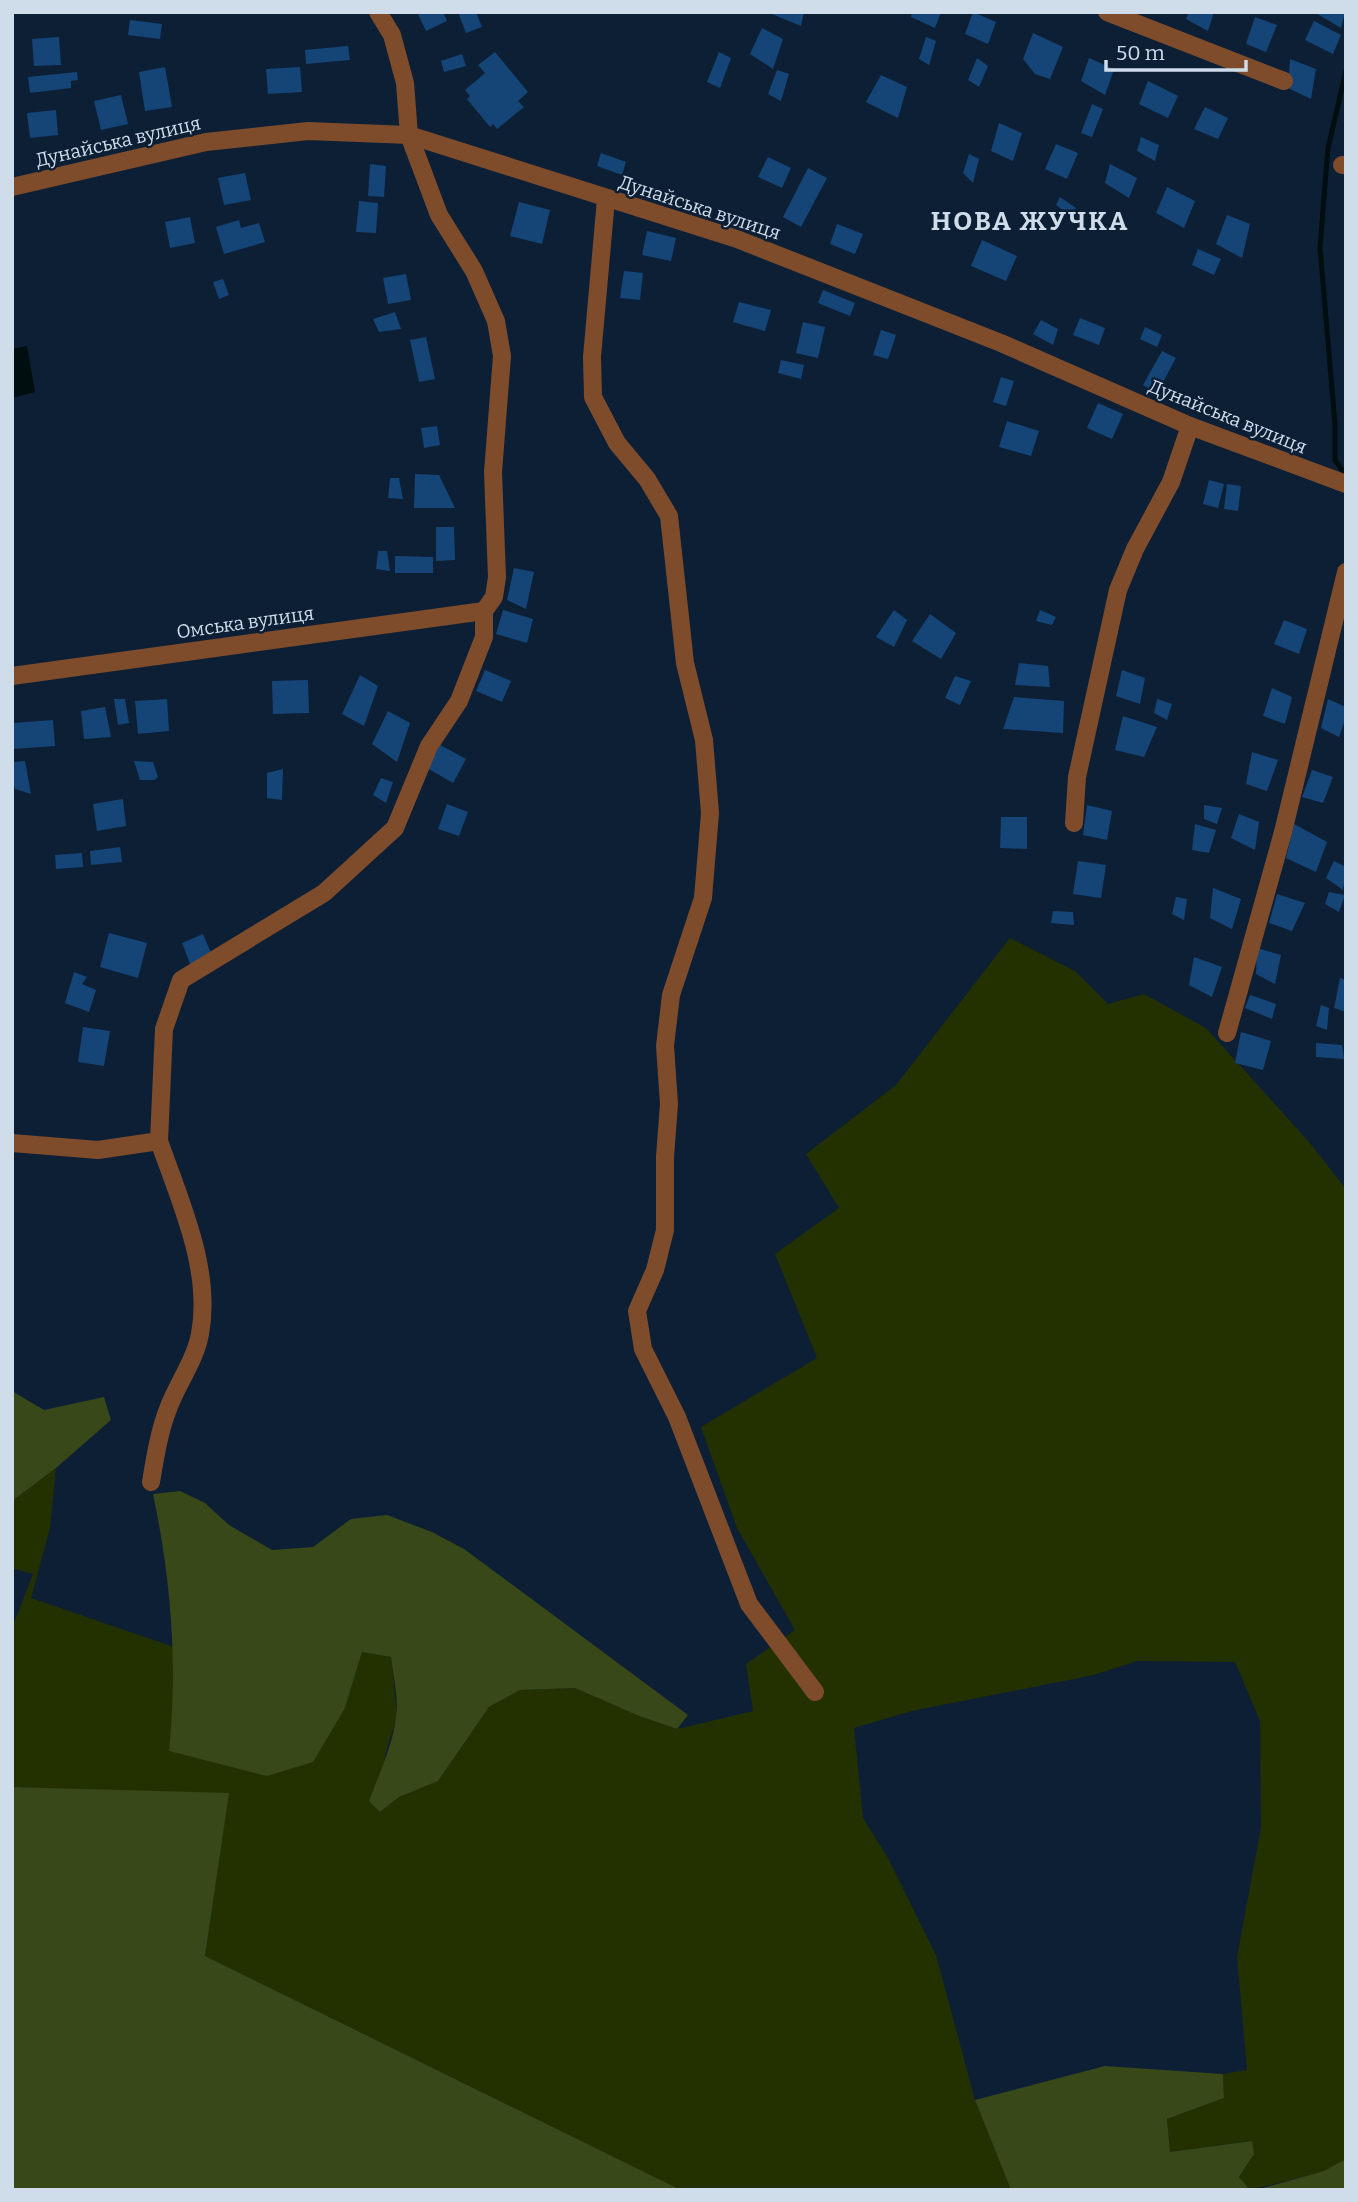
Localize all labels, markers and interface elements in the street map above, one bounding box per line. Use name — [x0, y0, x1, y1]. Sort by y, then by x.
scale bar — [1106, 28, 1246, 72]
text: 50 m — [1116, 40, 1165, 66]
street label: Дунайська вулиця — [33, 111, 203, 172]
street label: Дунайська вулиця — [616, 171, 784, 244]
district label: НОВА ЖУЧКА — [931, 206, 1129, 237]
street label: Дунайська вулиця — [1145, 374, 1310, 459]
street label: Омська вулиця — [175, 601, 315, 644]

